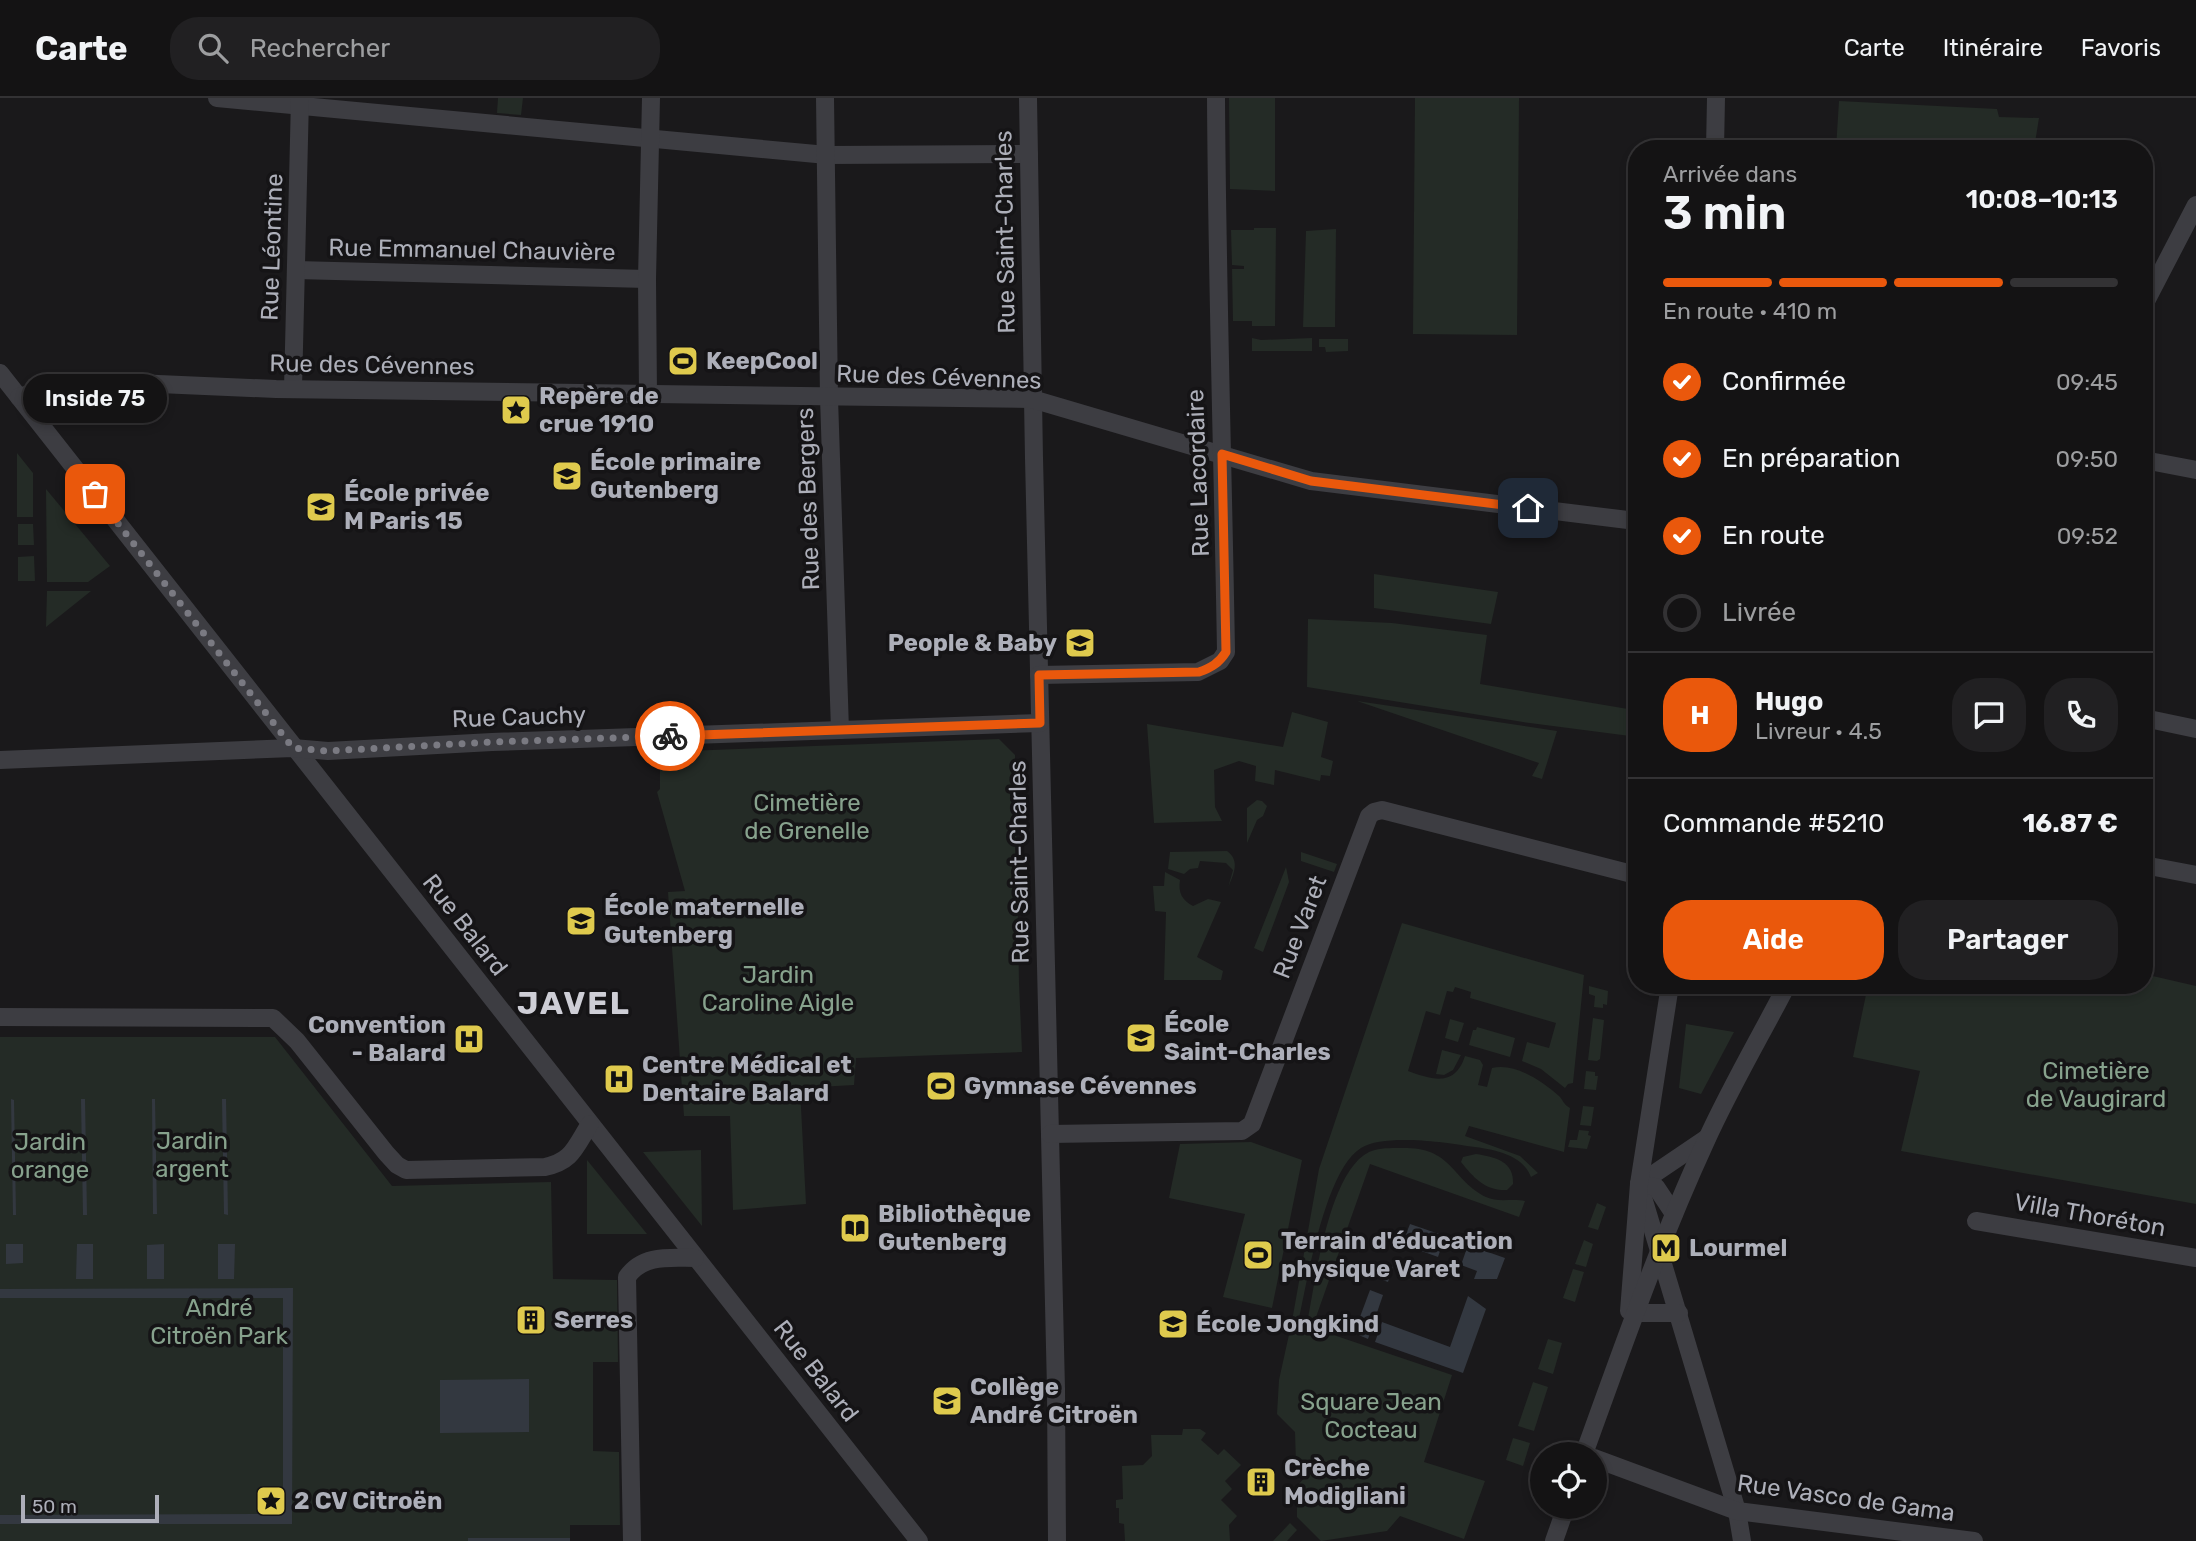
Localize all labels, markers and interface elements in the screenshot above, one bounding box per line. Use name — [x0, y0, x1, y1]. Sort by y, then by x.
search box — [170, 17, 660, 80]
text: Carte — [35, 29, 128, 68]
icon: search — [194, 29, 232, 67]
text: Rechercher — [250, 33, 390, 64]
text: Carte — [1844, 34, 1905, 62]
text: Itinéraire — [1943, 34, 2043, 62]
text: Favoris — [2081, 34, 2161, 62]
street label: Rue Saint-Charles — [989, 130, 1021, 334]
text: Arrivée dans — [1663, 160, 1797, 188]
street label: Rue Léontine — [255, 173, 289, 321]
text: 10:08–10:13 — [1966, 184, 2118, 215]
text: 3 min — [1663, 186, 1786, 241]
street label: Rue Emmanuel Chauvière — [328, 233, 616, 267]
text: En route · 410 m — [1663, 297, 1837, 325]
sports icon: KeepCool — [666, 344, 700, 378]
place label: KeepCool — [706, 347, 818, 375]
street label: Rue des Cévennes — [269, 349, 475, 381]
street label: Rue des Cévennes — [836, 359, 1042, 395]
icon: check — [1663, 363, 1701, 401]
text: Confirmée — [1722, 366, 1846, 397]
text: 09:45 — [2056, 368, 2118, 396]
callout: Inside 75 — [23, 375, 167, 424]
place label: Repère de crue 1910 — [539, 382, 659, 438]
text: Inside 75 — [45, 384, 145, 412]
street label: Rue Lacordaire — [1181, 389, 1215, 557]
place icon: Repère de crue 1910 — [499, 393, 533, 427]
street label: Rue des Bergers — [791, 407, 825, 591]
icon: check — [1663, 440, 1701, 478]
text: En préparation — [1722, 443, 1900, 474]
text: 09:50 — [2056, 445, 2118, 473]
place label: École primaire Gutenberg — [590, 448, 761, 504]
school or university icon: École primaire Gutenberg — [550, 459, 584, 493]
pin — [65, 464, 125, 524]
icon: bag — [76, 475, 114, 513]
pin — [1498, 478, 1558, 538]
place label: École privée M Paris 15 — [344, 479, 490, 535]
icon: home — [1509, 489, 1547, 527]
school or university icon: École privée M Paris 15 — [304, 490, 338, 524]
icon: check — [1663, 517, 1701, 555]
text: En route — [1722, 520, 1825, 551]
text: 09:52 — [2057, 522, 2118, 550]
text: Livrée — [1722, 597, 1796, 628]
school or university icon: People & Baby — [1063, 626, 1097, 660]
place label: People & Baby — [888, 629, 1057, 657]
button: chat — [1952, 678, 2026, 752]
button: phone — [2044, 678, 2118, 752]
text: Hugo — [1755, 686, 1823, 717]
text: H — [1690, 700, 1710, 731]
street label: Rue Cauchy — [452, 701, 586, 733]
courier — [635, 701, 705, 771]
icon: bike — [651, 717, 689, 755]
text: Livreur · 4.5 — [1755, 717, 1882, 745]
street label: Rue Saint-Charles — [1003, 760, 1035, 964]
park label: Cimetière de Grenelle — [744, 789, 870, 845]
text: Commande #5210 — [1663, 808, 1884, 839]
text: 16.87 € — [2022, 808, 2118, 839]
street label: Rue Balard — [417, 869, 513, 981]
street label: Rue Varet — [1268, 872, 1332, 982]
place label: École maternelle Gutenberg — [604, 893, 804, 949]
button: Aide — [1663, 900, 1884, 980]
button: Partager — [1898, 900, 2118, 980]
school or university icon: École maternelle Gutenberg — [564, 904, 598, 938]
park label: Jardin Caroline Aigle — [702, 961, 854, 1017]
district label: JAVEL — [517, 984, 631, 1022]
place label: École Saint-Charles — [1164, 1010, 1331, 1066]
place label: Convention - Balard — [308, 1011, 446, 1067]
school or university icon: École Saint-Charles — [1124, 1021, 1158, 1055]
hospital icon: Convention - Balard — [452, 1022, 486, 1056]
place label: Centre Médical et Dentaire Balard — [642, 1051, 852, 1107]
park label: Cimetière de Vaugirard — [2026, 1057, 2166, 1113]
hospital icon: Centre Médical et Dentaire Balard — [602, 1062, 636, 1096]
sports icon: Gymnase Cévennes — [924, 1069, 958, 1103]
place label: Gymnase Cévennes — [964, 1072, 1197, 1100]
park label: Jardin argent — [155, 1127, 229, 1183]
park label: Jardin orange — [11, 1128, 89, 1184]
street label: Villa Thoréton — [2012, 1188, 2168, 1242]
place label: Bibliothèque Gutenberg — [878, 1200, 1031, 1256]
library icon: Bibliothèque Gutenberg — [838, 1211, 872, 1245]
place label: Terrain d'éducation physique Varet — [1281, 1227, 1513, 1283]
metro station icon: Lourmel — [1649, 1231, 1683, 1265]
place label: Lourmel — [1689, 1234, 1787, 1262]
sports icon: Terrain d'éducation physique Varet — [1241, 1238, 1275, 1272]
park label: André Citroën Park — [150, 1294, 288, 1350]
building icon: Serres — [514, 1303, 548, 1337]
place label: Serres — [554, 1306, 633, 1334]
school or university icon: École Jongkind — [1156, 1307, 1190, 1341]
place label: École Jongkind — [1196, 1310, 1379, 1338]
street label: Rue Balard — [768, 1315, 864, 1427]
place label: Collège André Citroën — [970, 1373, 1138, 1429]
school or university icon: Collège André Citroën — [930, 1384, 964, 1418]
park label: Square Jean Cocteau — [1300, 1388, 1442, 1444]
map controls — [1530, 1442, 1607, 1519]
button: locate — [1530, 1442, 1607, 1519]
place label: Crèche Modigliani — [1284, 1454, 1406, 1510]
building icon: Crèche Modigliani — [1244, 1465, 1278, 1499]
street label: Rue Vasco de Gama — [1735, 1469, 1957, 1527]
place icon: 2 CV Citroën — [254, 1484, 288, 1518]
place label: 2 CV Citroën — [294, 1487, 442, 1515]
scale bar — [21, 1492, 159, 1524]
text: 50 m — [32, 1495, 77, 1518]

